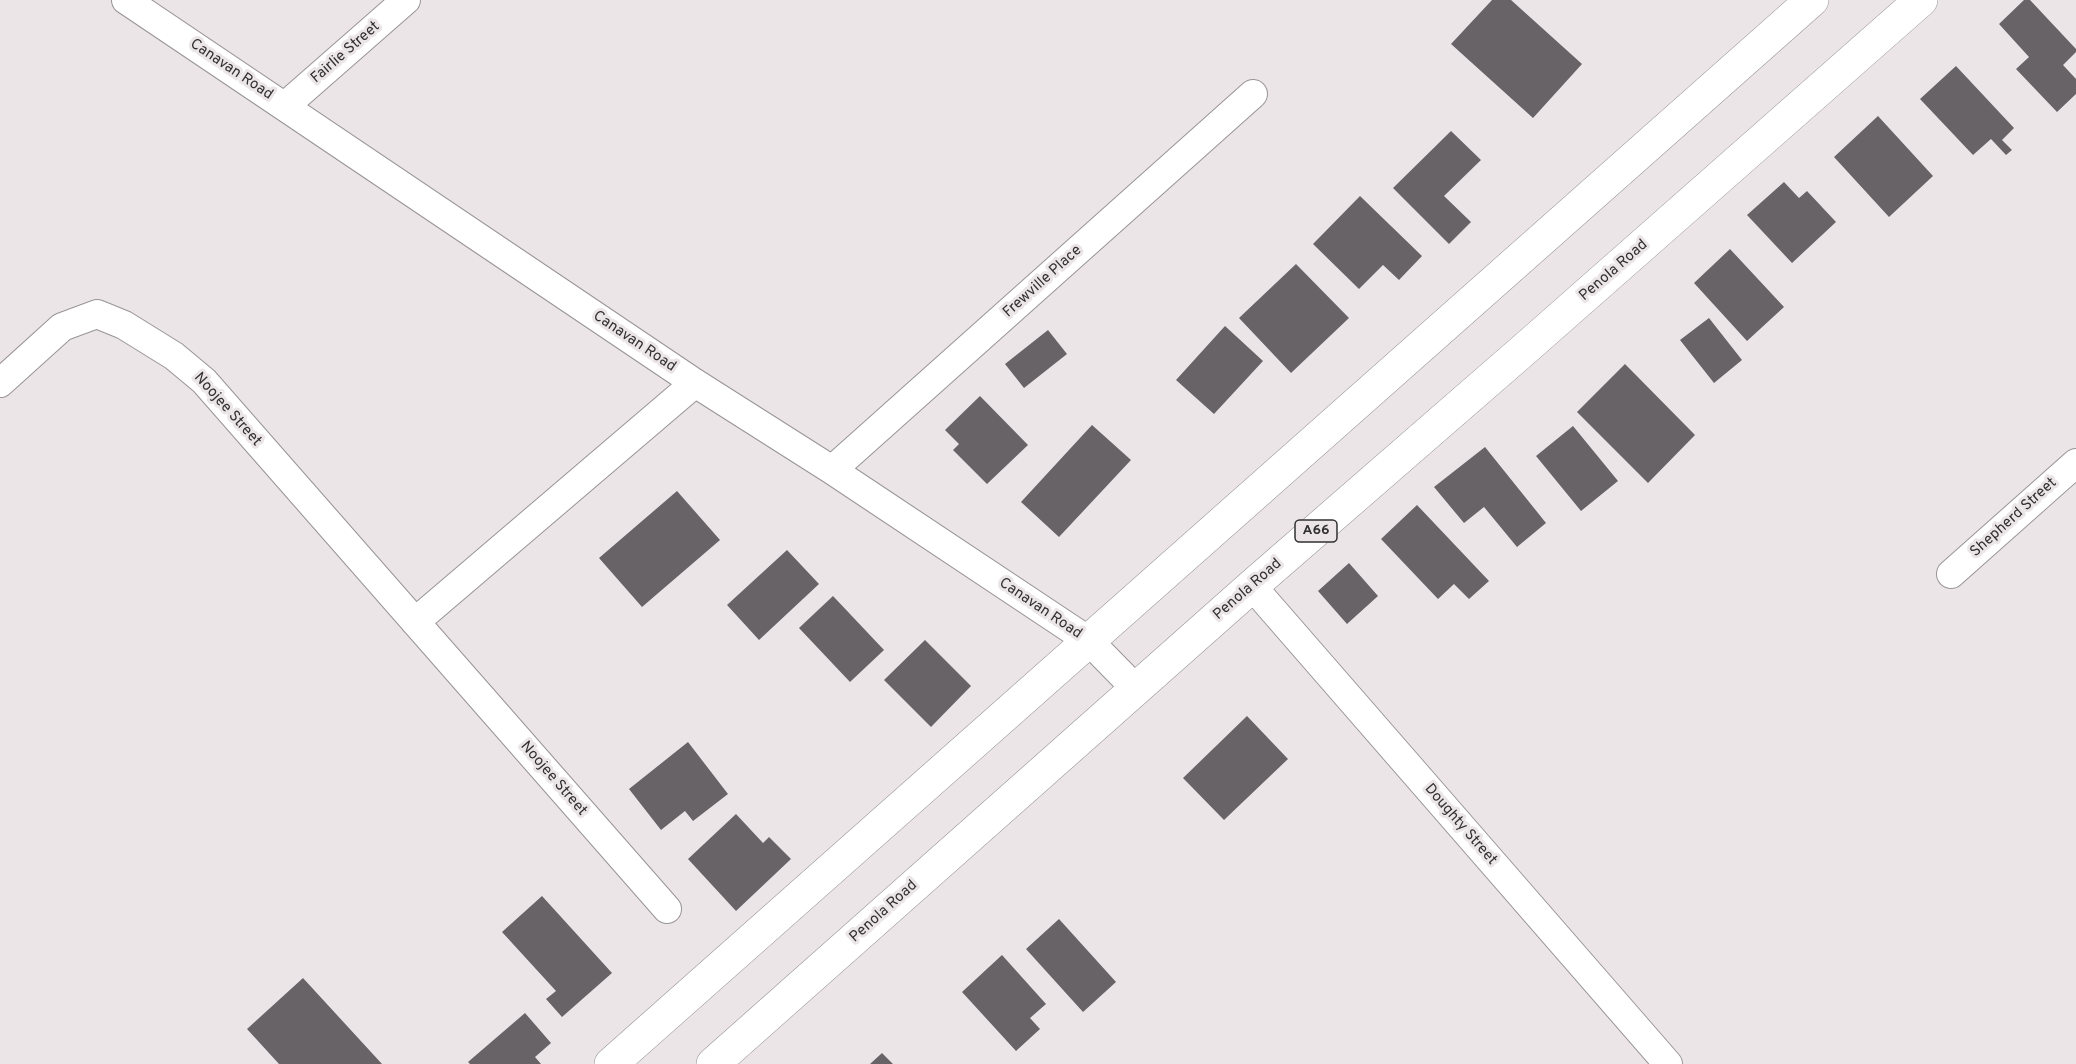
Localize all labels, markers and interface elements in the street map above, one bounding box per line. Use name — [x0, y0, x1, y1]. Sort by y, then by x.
street label: Fairlie Street — [308, 18, 384, 88]
street label: Canavan Road — [186, 36, 276, 104]
street label: Penola Road — [1576, 236, 1652, 306]
street label: Frewville Place — [1000, 242, 1086, 322]
street label: Canavan Road — [589, 308, 679, 376]
street label: Noojee Street — [189, 370, 265, 450]
street label: Shepherd Street — [1967, 475, 2061, 561]
road number: A66 — [1295, 520, 1337, 542]
street label: Penola Road — [1210, 555, 1286, 625]
street label: Canavan Road — [995, 575, 1085, 643]
street label: Noojee Street — [516, 738, 590, 820]
street label: Doughty Street — [1420, 781, 1500, 869]
street label: Penola Road — [846, 877, 922, 947]

